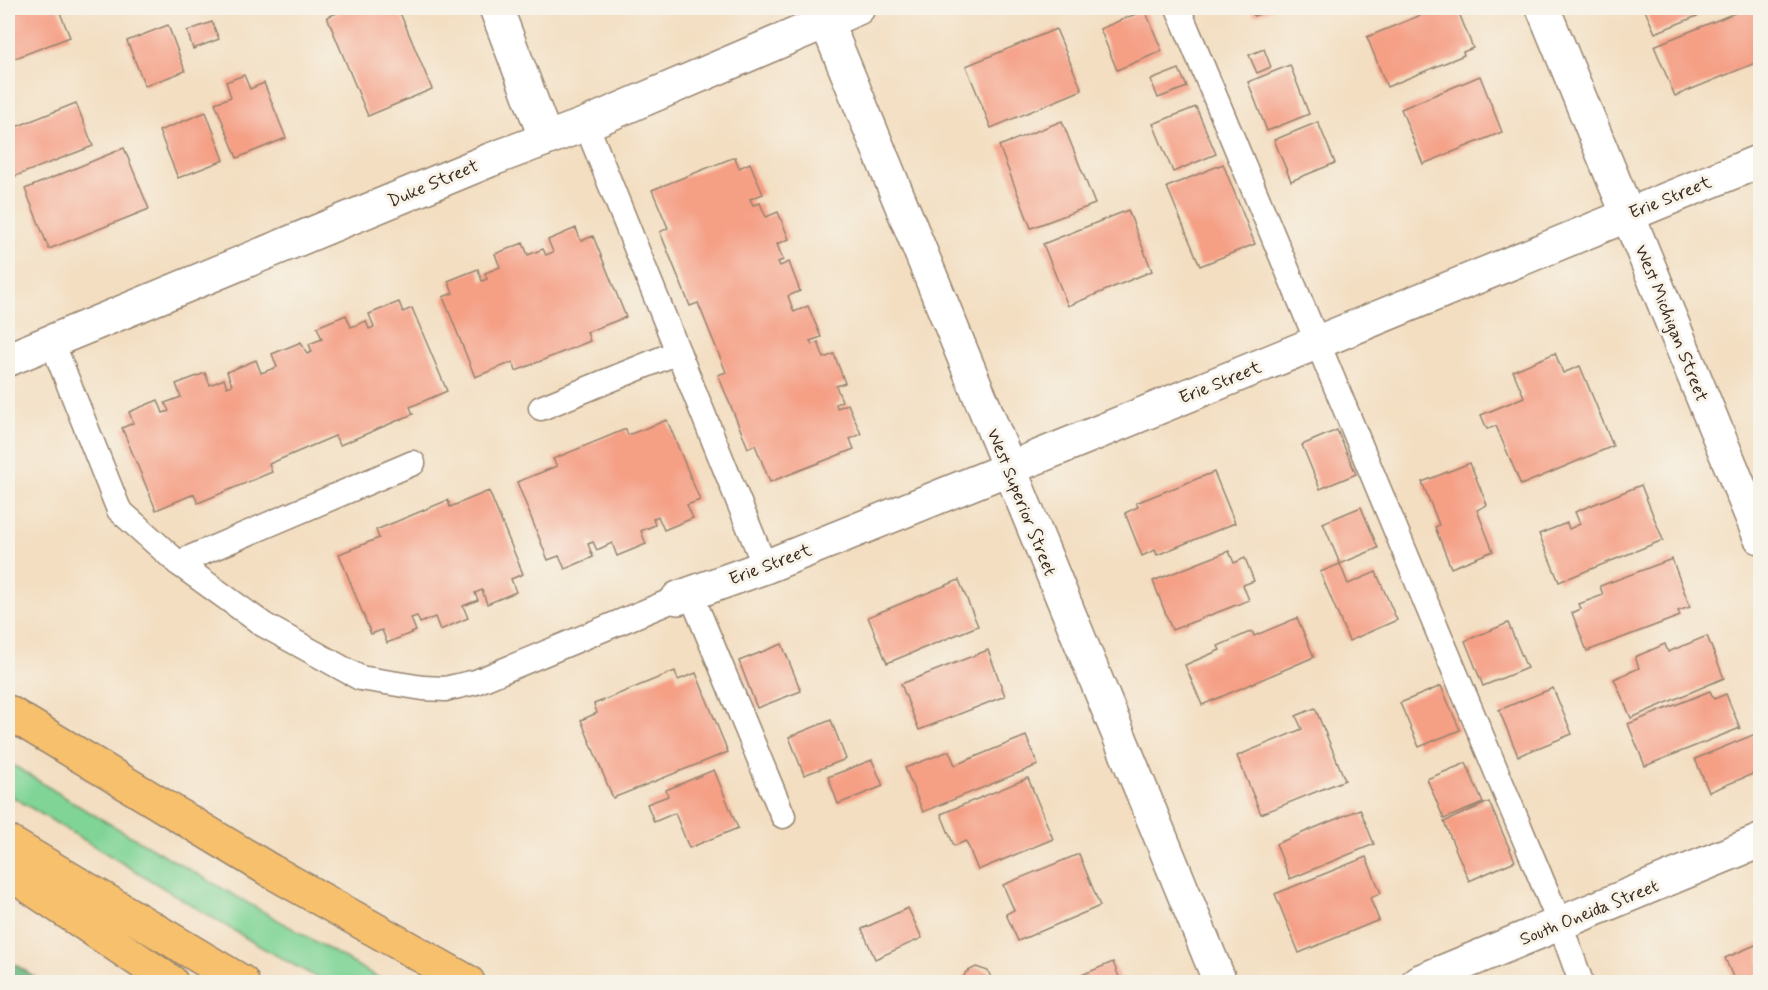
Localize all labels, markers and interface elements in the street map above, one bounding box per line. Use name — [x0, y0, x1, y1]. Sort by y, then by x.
street label: Duke Street — [384, 154, 482, 214]
street label: Erie Street — [1626, 170, 1715, 225]
street label: West Michigan Street — [1629, 241, 1714, 405]
street label: Erie Street — [1176, 355, 1265, 410]
street label: West Superior Street — [981, 425, 1062, 580]
street label: Erie Street — [726, 538, 815, 592]
street label: South Oneida Street — [1516, 874, 1663, 952]

